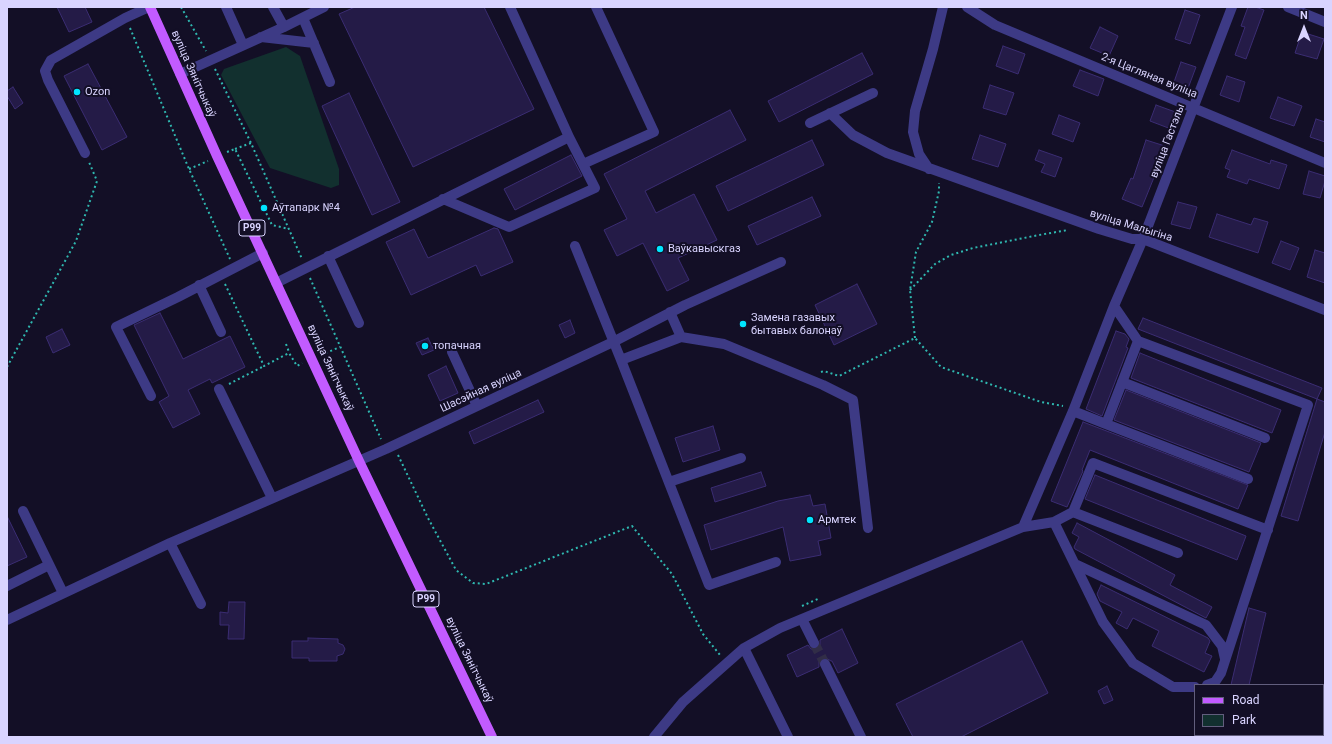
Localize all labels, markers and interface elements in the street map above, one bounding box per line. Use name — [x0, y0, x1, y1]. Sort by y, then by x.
north arrow — [1284, 8, 1324, 48]
text: N — [1300, 9, 1308, 22]
street label: вуліца Зянітчыкаў — [168, 28, 218, 120]
street label: 2-я Цагляная вуліца — [1099, 51, 1199, 101]
place label: Ozon — [85, 85, 110, 99]
marker: Ozon — [72, 87, 82, 97]
street label: вуліца Гастэлы — [1148, 102, 1188, 180]
place label: Аўтапарк №4 — [272, 201, 340, 215]
marker: Аўтапарк №4 — [259, 203, 269, 213]
street label: вуліца Малыгіна — [1088, 207, 1174, 245]
road number: Р99 — [239, 220, 265, 236]
place label: Ваўкавыскгаз — [668, 242, 741, 256]
marker: Ваўкавыскгаз — [655, 244, 665, 254]
place label: Замена газавых бытавых балонаў — [751, 311, 842, 337]
marker: Замена газавых бытавых балонаў — [738, 319, 748, 329]
street label: вуліца Зянітчыкаў — [304, 323, 356, 413]
place label: топачная — [433, 339, 481, 353]
marker: топачная — [420, 341, 430, 351]
street label: Шасэйная вуліца — [438, 366, 524, 416]
place label: Армтек — [818, 513, 856, 527]
marker: Армтек — [805, 515, 815, 525]
road number: Р99 — [413, 591, 439, 607]
street label: вуліца Зянітчыкаў — [442, 615, 496, 705]
legend — [1194, 684, 1324, 736]
text: Road — [1232, 693, 1260, 707]
text: Park — [1232, 713, 1256, 727]

